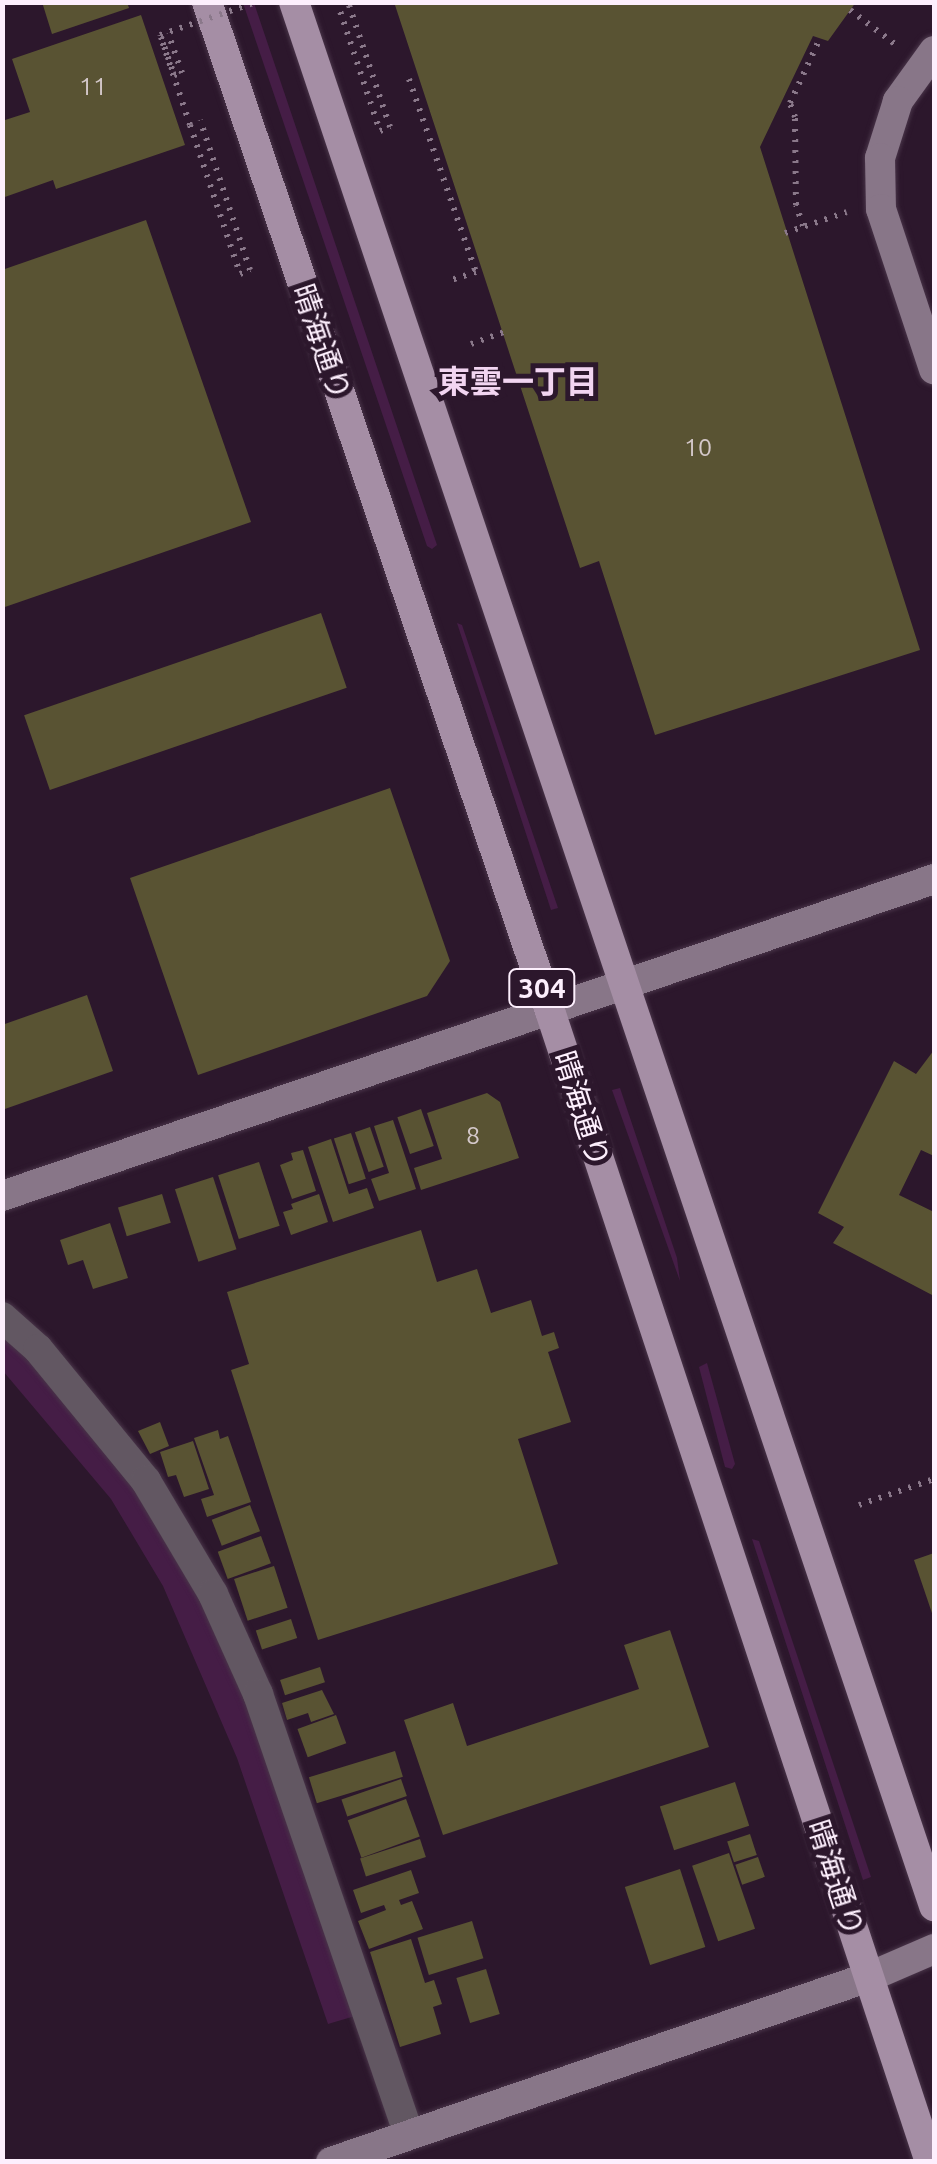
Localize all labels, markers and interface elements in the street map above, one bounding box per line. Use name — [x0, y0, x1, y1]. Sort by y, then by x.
house number: 11 — [79, 71, 107, 101]
street label: 晴海通り — [285, 279, 359, 405]
district label: 東雲一丁目 — [438, 362, 598, 400]
house number: 10 — [684, 432, 712, 462]
road number: 304 — [507, 965, 577, 1011]
street label: 晴海通り — [546, 1046, 618, 1172]
house number: 8 — [466, 1120, 480, 1150]
street label: 晴海通り — [800, 1815, 872, 1941]

